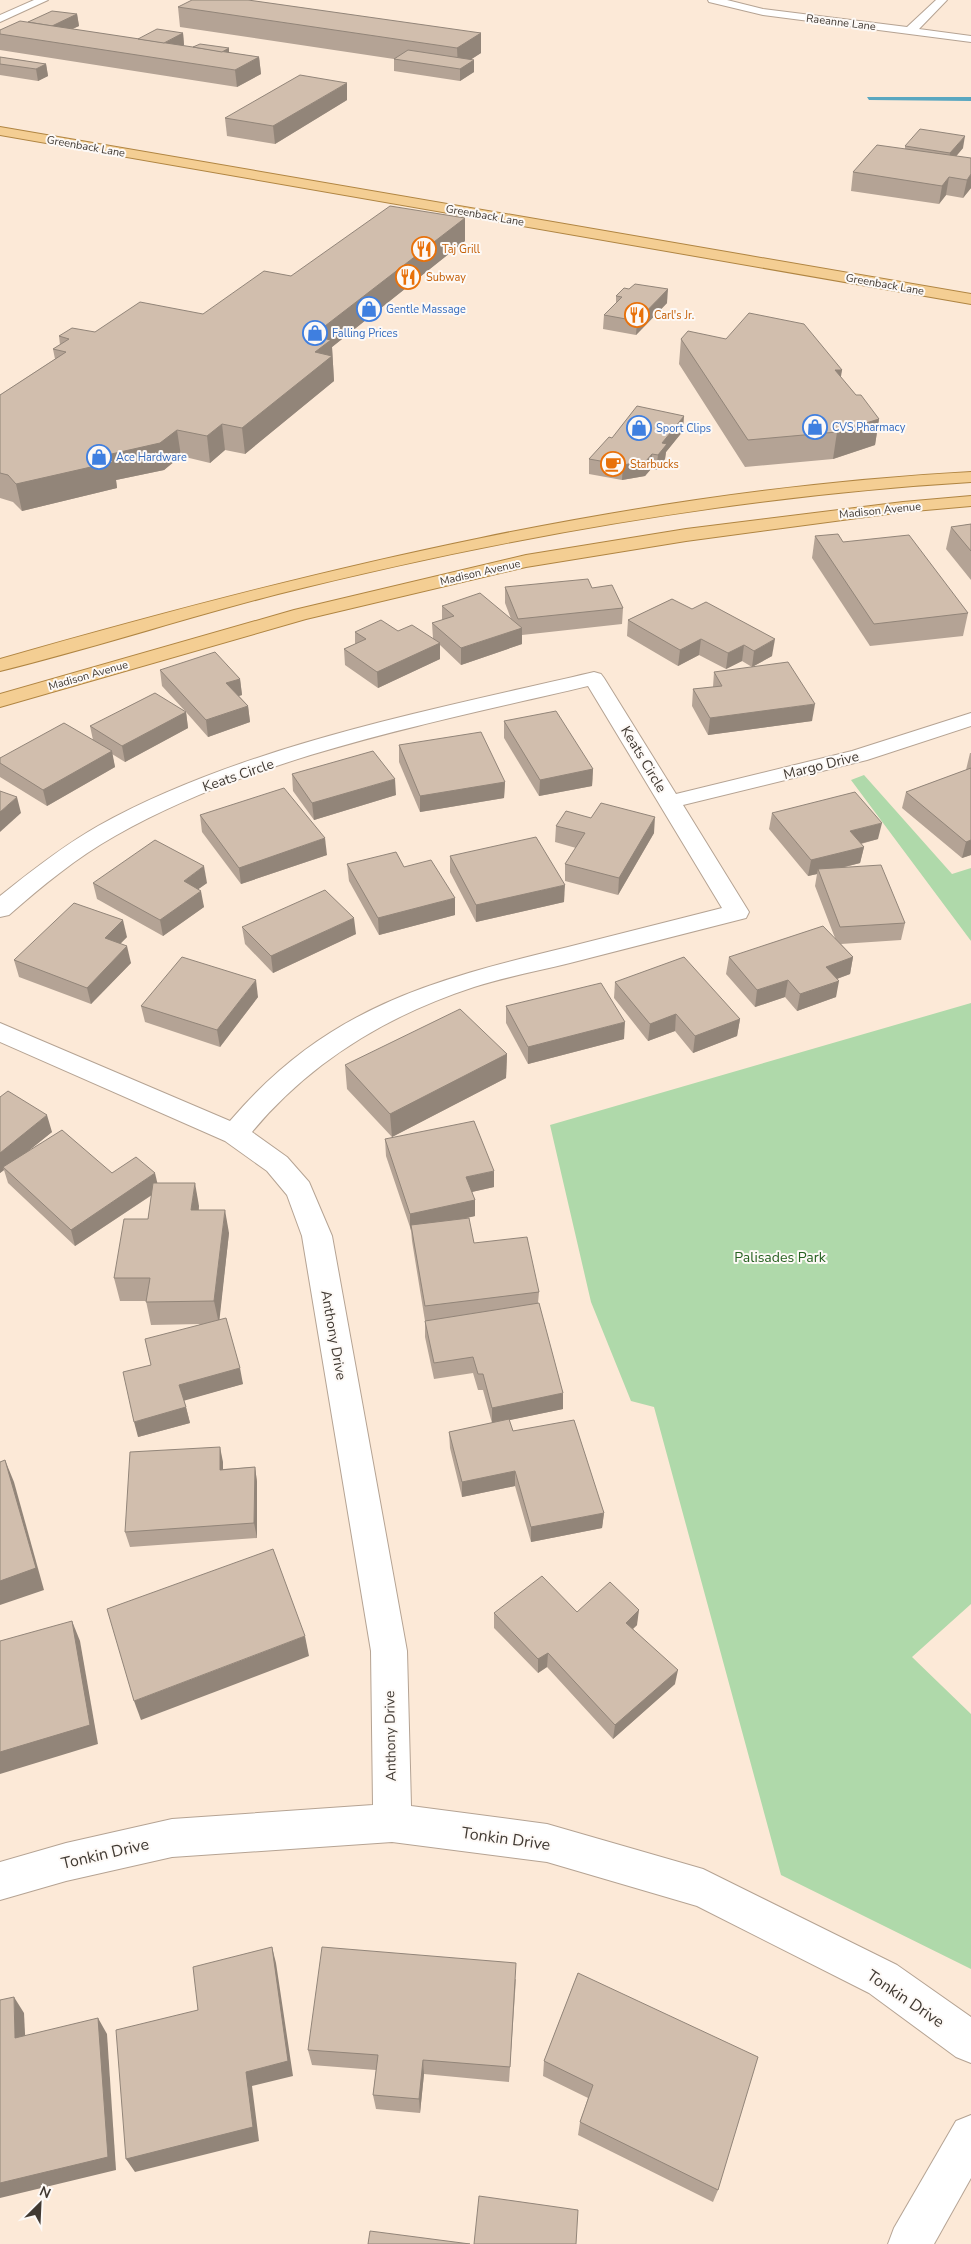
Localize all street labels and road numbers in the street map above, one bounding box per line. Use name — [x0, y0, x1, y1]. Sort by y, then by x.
street label: Raeanne Lane — [805, 11, 877, 34]
street label: Greenback Lane — [46, 132, 126, 161]
street label: Greenback Lane — [445, 201, 525, 230]
street label: Greenback Lane — [845, 270, 925, 299]
street label: Madison Avenue — [838, 499, 922, 522]
street label: Madison Avenue — [438, 556, 522, 589]
street label: Madison Avenue — [47, 657, 130, 694]
street label: Keats Circle — [616, 723, 671, 796]
street label: Margo Drive — [781, 747, 861, 784]
street label: Keats Circle — [200, 754, 276, 797]
street label: Anthony Drive — [316, 1289, 351, 1381]
street label: Anthony Drive — [380, 1690, 401, 1781]
street label: Tonkin Drive — [460, 1822, 552, 1856]
street label: Tonkin Drive — [59, 1833, 151, 1875]
street label: Tonkin Drive — [862, 1965, 949, 2033]

